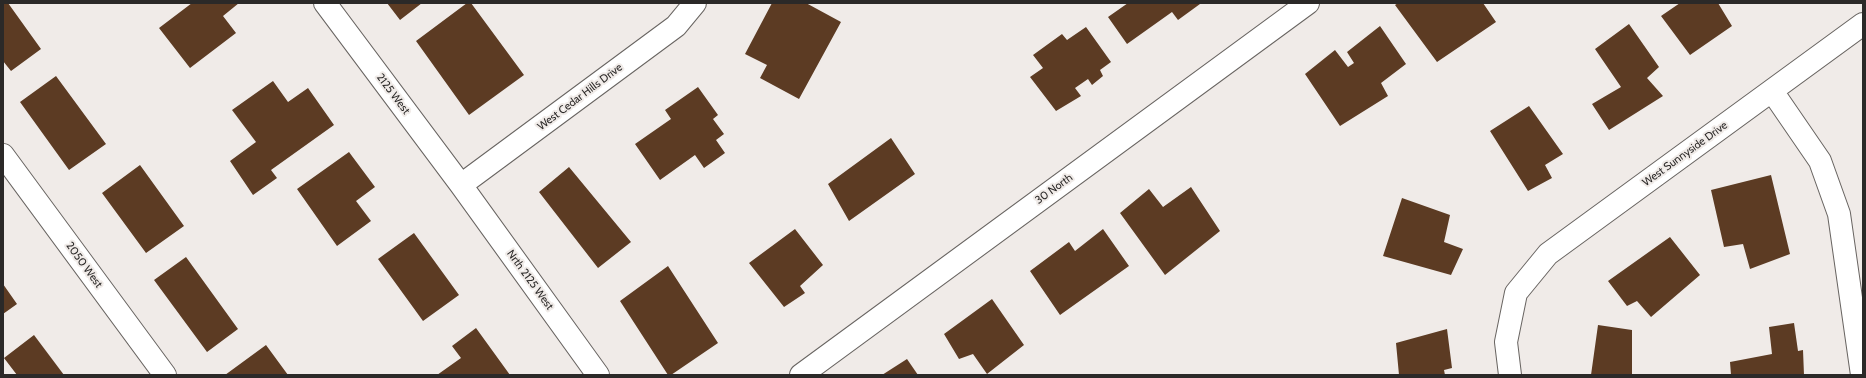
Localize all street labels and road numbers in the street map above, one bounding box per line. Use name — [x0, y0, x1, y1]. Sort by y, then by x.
street label: West Cedar Hills Drive — [535, 61, 625, 133]
street label: 2125 West — [373, 71, 413, 117]
street label: West Sunnyside Drive — [1640, 119, 1730, 189]
street label: 30 North — [1033, 171, 1075, 207]
street label: 2050 West — [63, 240, 105, 290]
street label: Nrth 2125 West — [504, 248, 556, 312]

